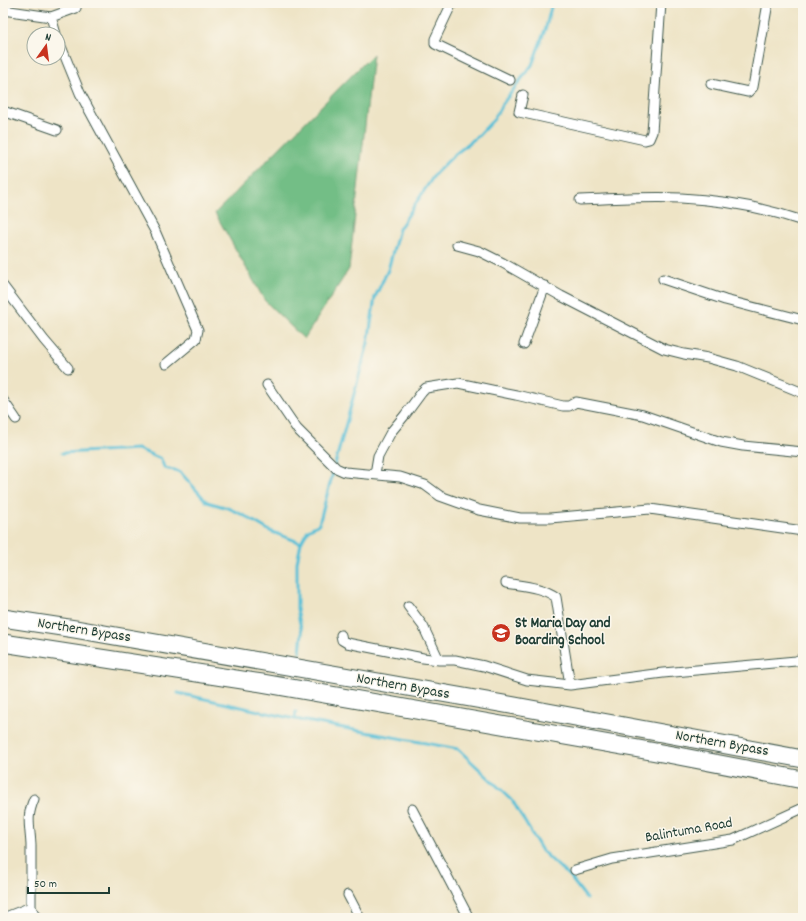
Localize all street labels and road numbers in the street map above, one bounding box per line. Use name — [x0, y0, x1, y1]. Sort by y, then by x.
street label: Northern Bypass — [36, 613, 132, 649]
street label: Northern Bypass — [355, 668, 451, 706]
street label: Northern Bypass — [674, 725, 770, 763]
street label: Balintuma Road — [644, 813, 734, 849]

